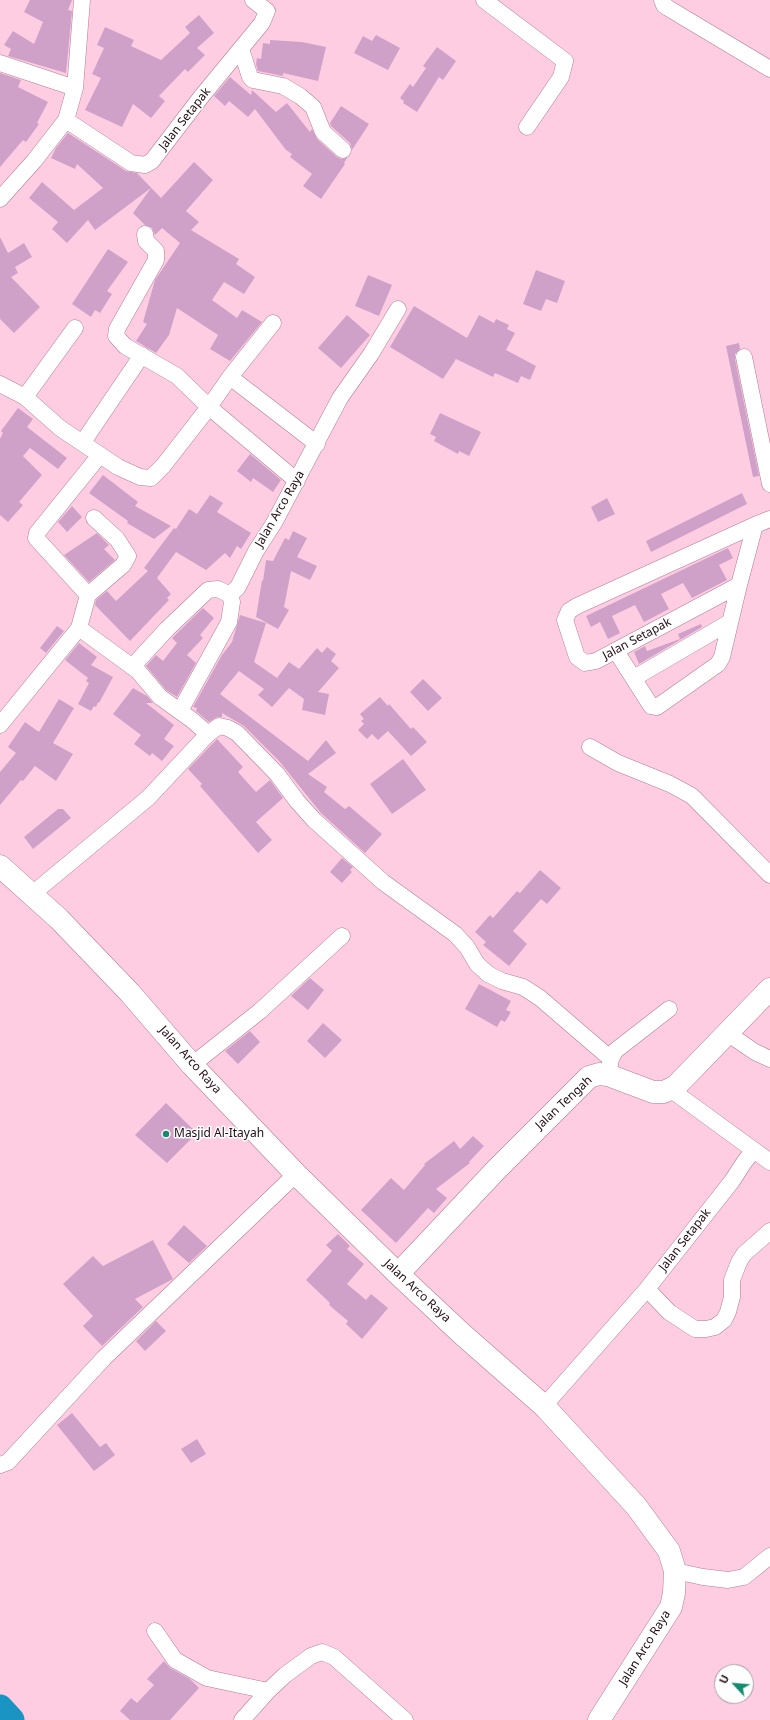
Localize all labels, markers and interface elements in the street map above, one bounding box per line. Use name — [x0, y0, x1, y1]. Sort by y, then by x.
street label: Jalan Setapak — [156, 85, 214, 153]
street label: Jalan Arco Raya — [252, 468, 308, 550]
street label: Jalan Setapak — [600, 615, 674, 663]
street label: Jalan Arco Raya — [156, 1023, 224, 1097]
street label: Jalan Tengah — [533, 1073, 595, 1133]
place label: Masjid Al-Itayah — [174, 1127, 264, 1141]
marker: Masjid Al-Itayah — [161, 1129, 171, 1139]
street label: Jalan Setapak — [656, 1206, 714, 1274]
street label: Jalan Arco Raya — [381, 1256, 453, 1326]
street label: Jalan Arco Raya — [616, 1608, 674, 1688]
north arrow — [714, 1664, 754, 1704]
text: U — [715, 1672, 732, 1686]

